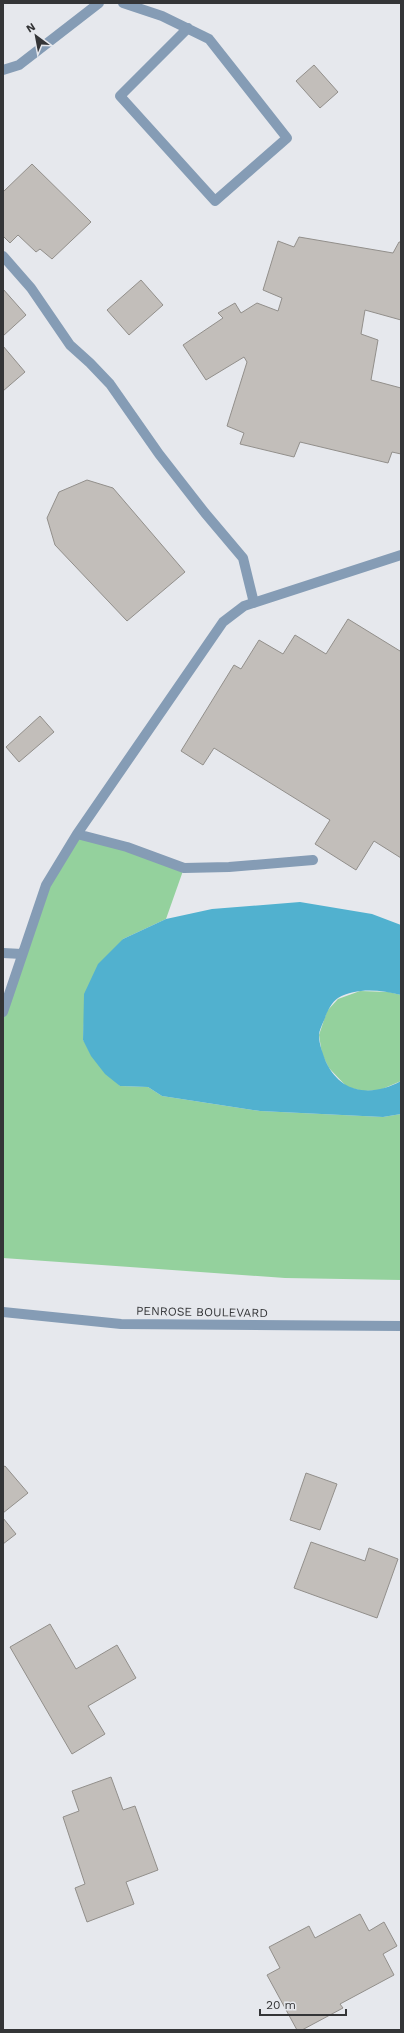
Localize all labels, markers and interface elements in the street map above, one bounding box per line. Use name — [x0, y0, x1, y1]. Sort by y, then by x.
north arrow — [16, 16, 56, 56]
text: N — [24, 20, 38, 36]
street label: PENROSE BOULEVARD — [136, 1304, 268, 1320]
scale bar — [260, 1991, 346, 2017]
text: 20 m — [266, 1998, 296, 2012]

